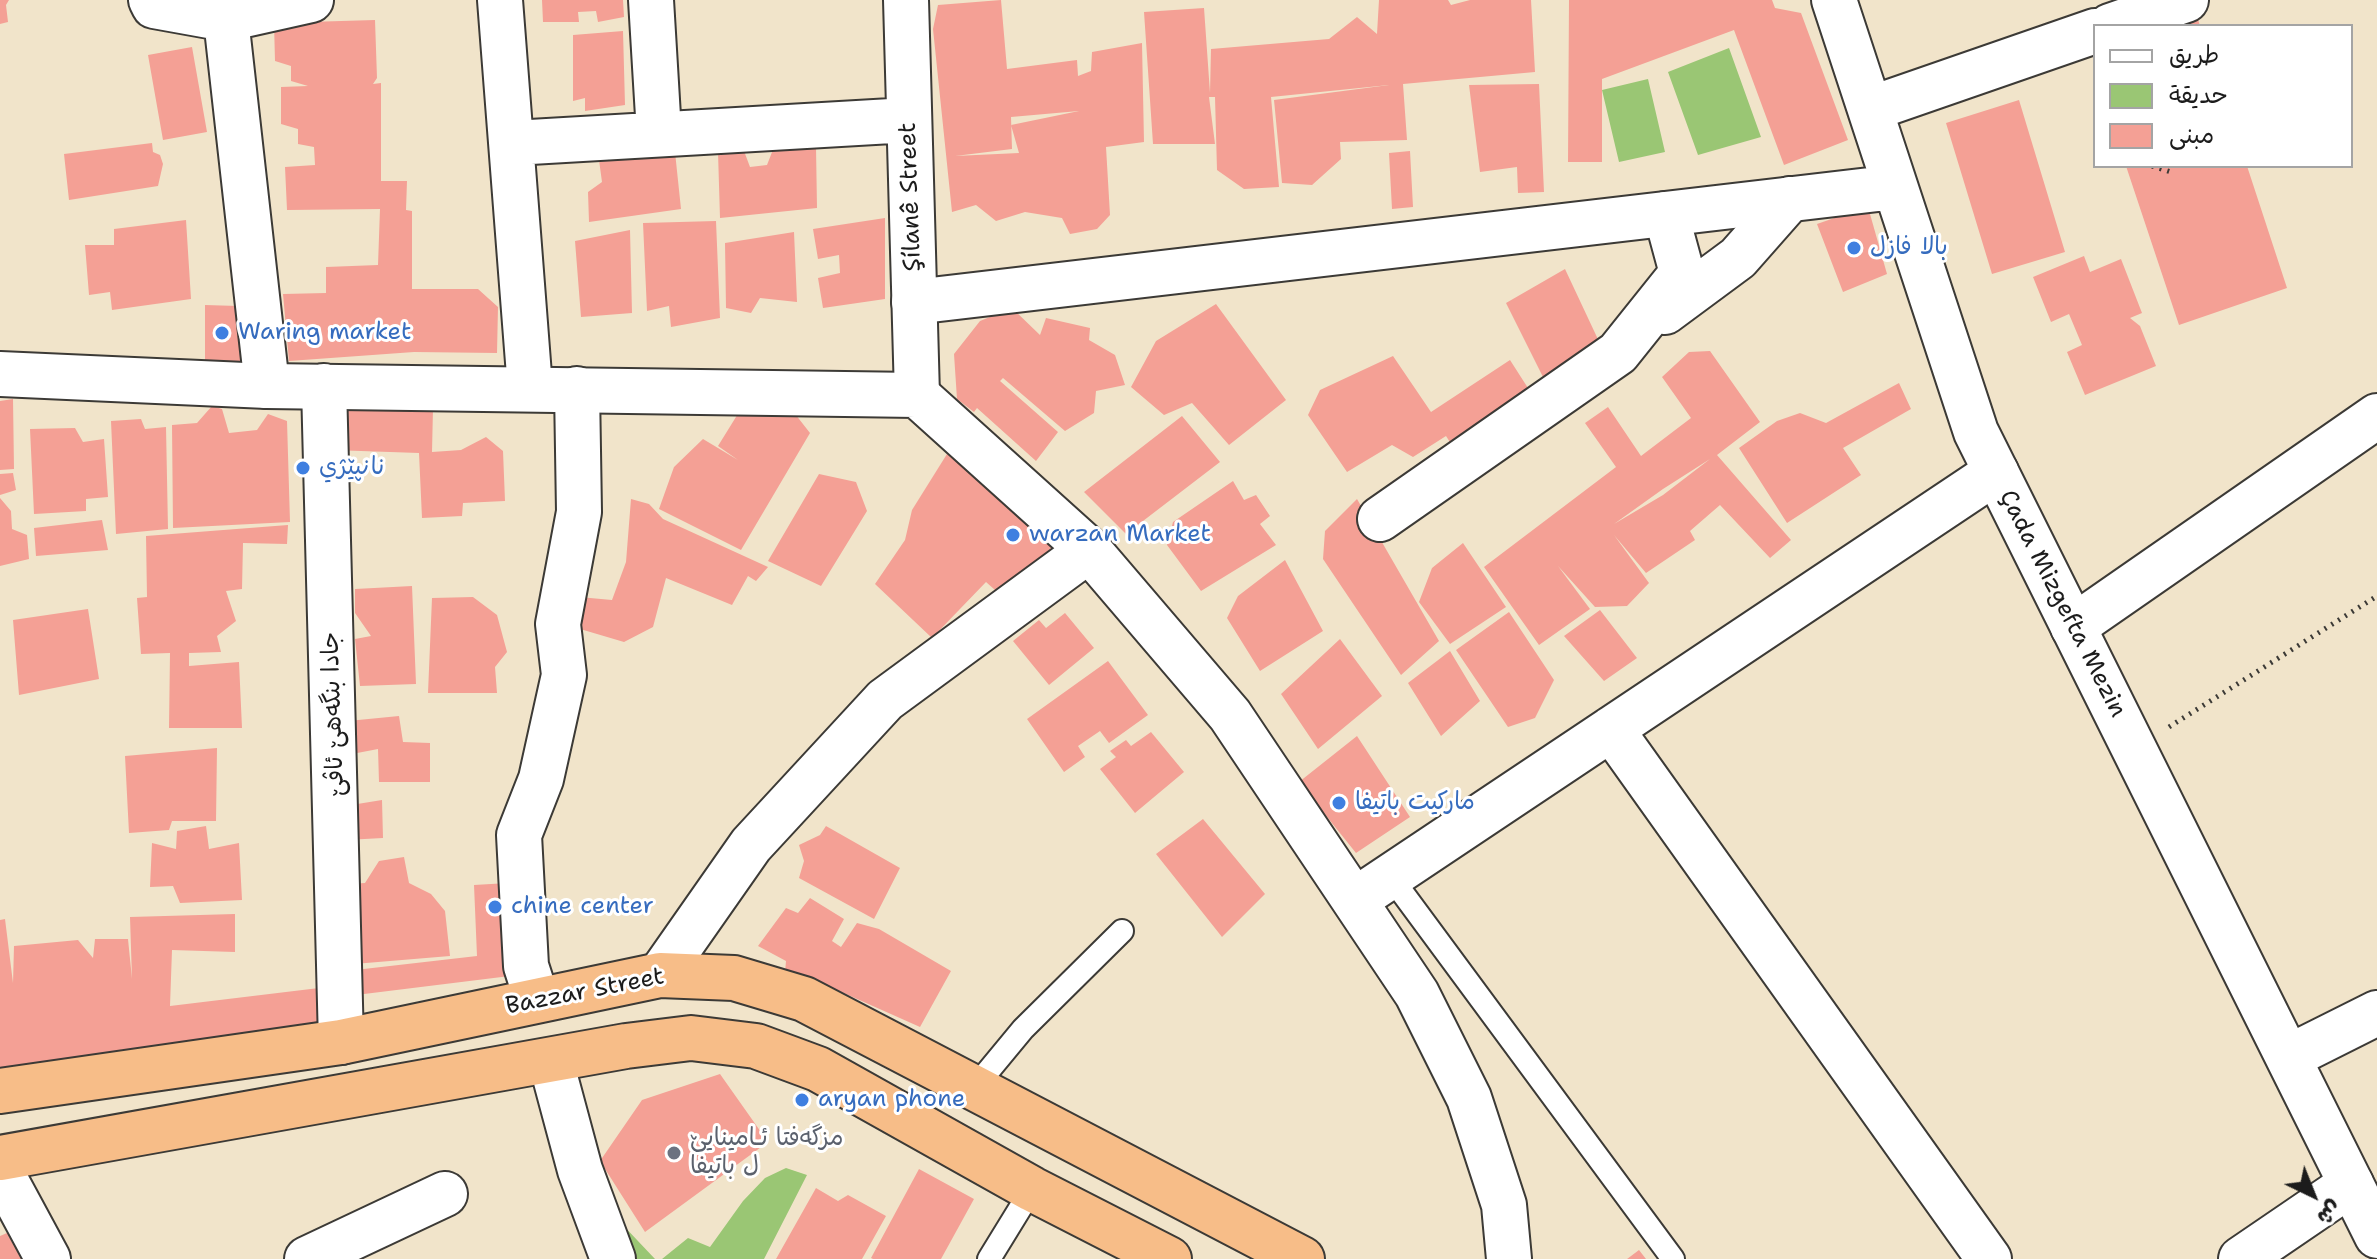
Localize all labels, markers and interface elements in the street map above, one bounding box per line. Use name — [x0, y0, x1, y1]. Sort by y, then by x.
legend — [2093, 24, 2353, 168]
text: طريق — [2169, 39, 2219, 71]
text: حديقة — [2169, 79, 2228, 111]
text: مبنى — [2169, 119, 2214, 151]
street label: Şílanê Street — [894, 122, 928, 272]
place label: بالا فازل — [1870, 234, 1948, 262]
marker: بالا فازل — [1845, 239, 1863, 257]
place label: Waring market — [238, 319, 411, 347]
marker: Waring market — [213, 324, 231, 342]
place label: نانپێژي — [319, 454, 384, 482]
marker: نانپێژي — [294, 459, 312, 477]
street label: Çada Mizgefta Mezin — [1992, 486, 2132, 722]
place label: warzan Market — [1029, 521, 1211, 549]
marker: warzan Market — [1004, 526, 1022, 544]
street label: جادا بنگەهێ ئاڤێ — [317, 631, 351, 797]
place label: ماركيت باتيفا — [1355, 789, 1475, 817]
marker: ماركيت باتيفا — [1330, 794, 1348, 812]
place label: chine center — [511, 893, 654, 921]
marker: chine center — [486, 898, 504, 916]
street label: Bazzar Street — [503, 963, 667, 1021]
place label: aryan phone — [818, 1086, 965, 1114]
marker: aryan phone — [793, 1091, 811, 1109]
place label: مزگەفتا ئـامینایێ ل باتیفا — [690, 1125, 843, 1181]
marker: مزگەفتا ئـامینایێ ل باتیفا — [665, 1144, 683, 1162]
north arrow — [2273, 1155, 2353, 1235]
text: ش — [2311, 1194, 2348, 1232]

